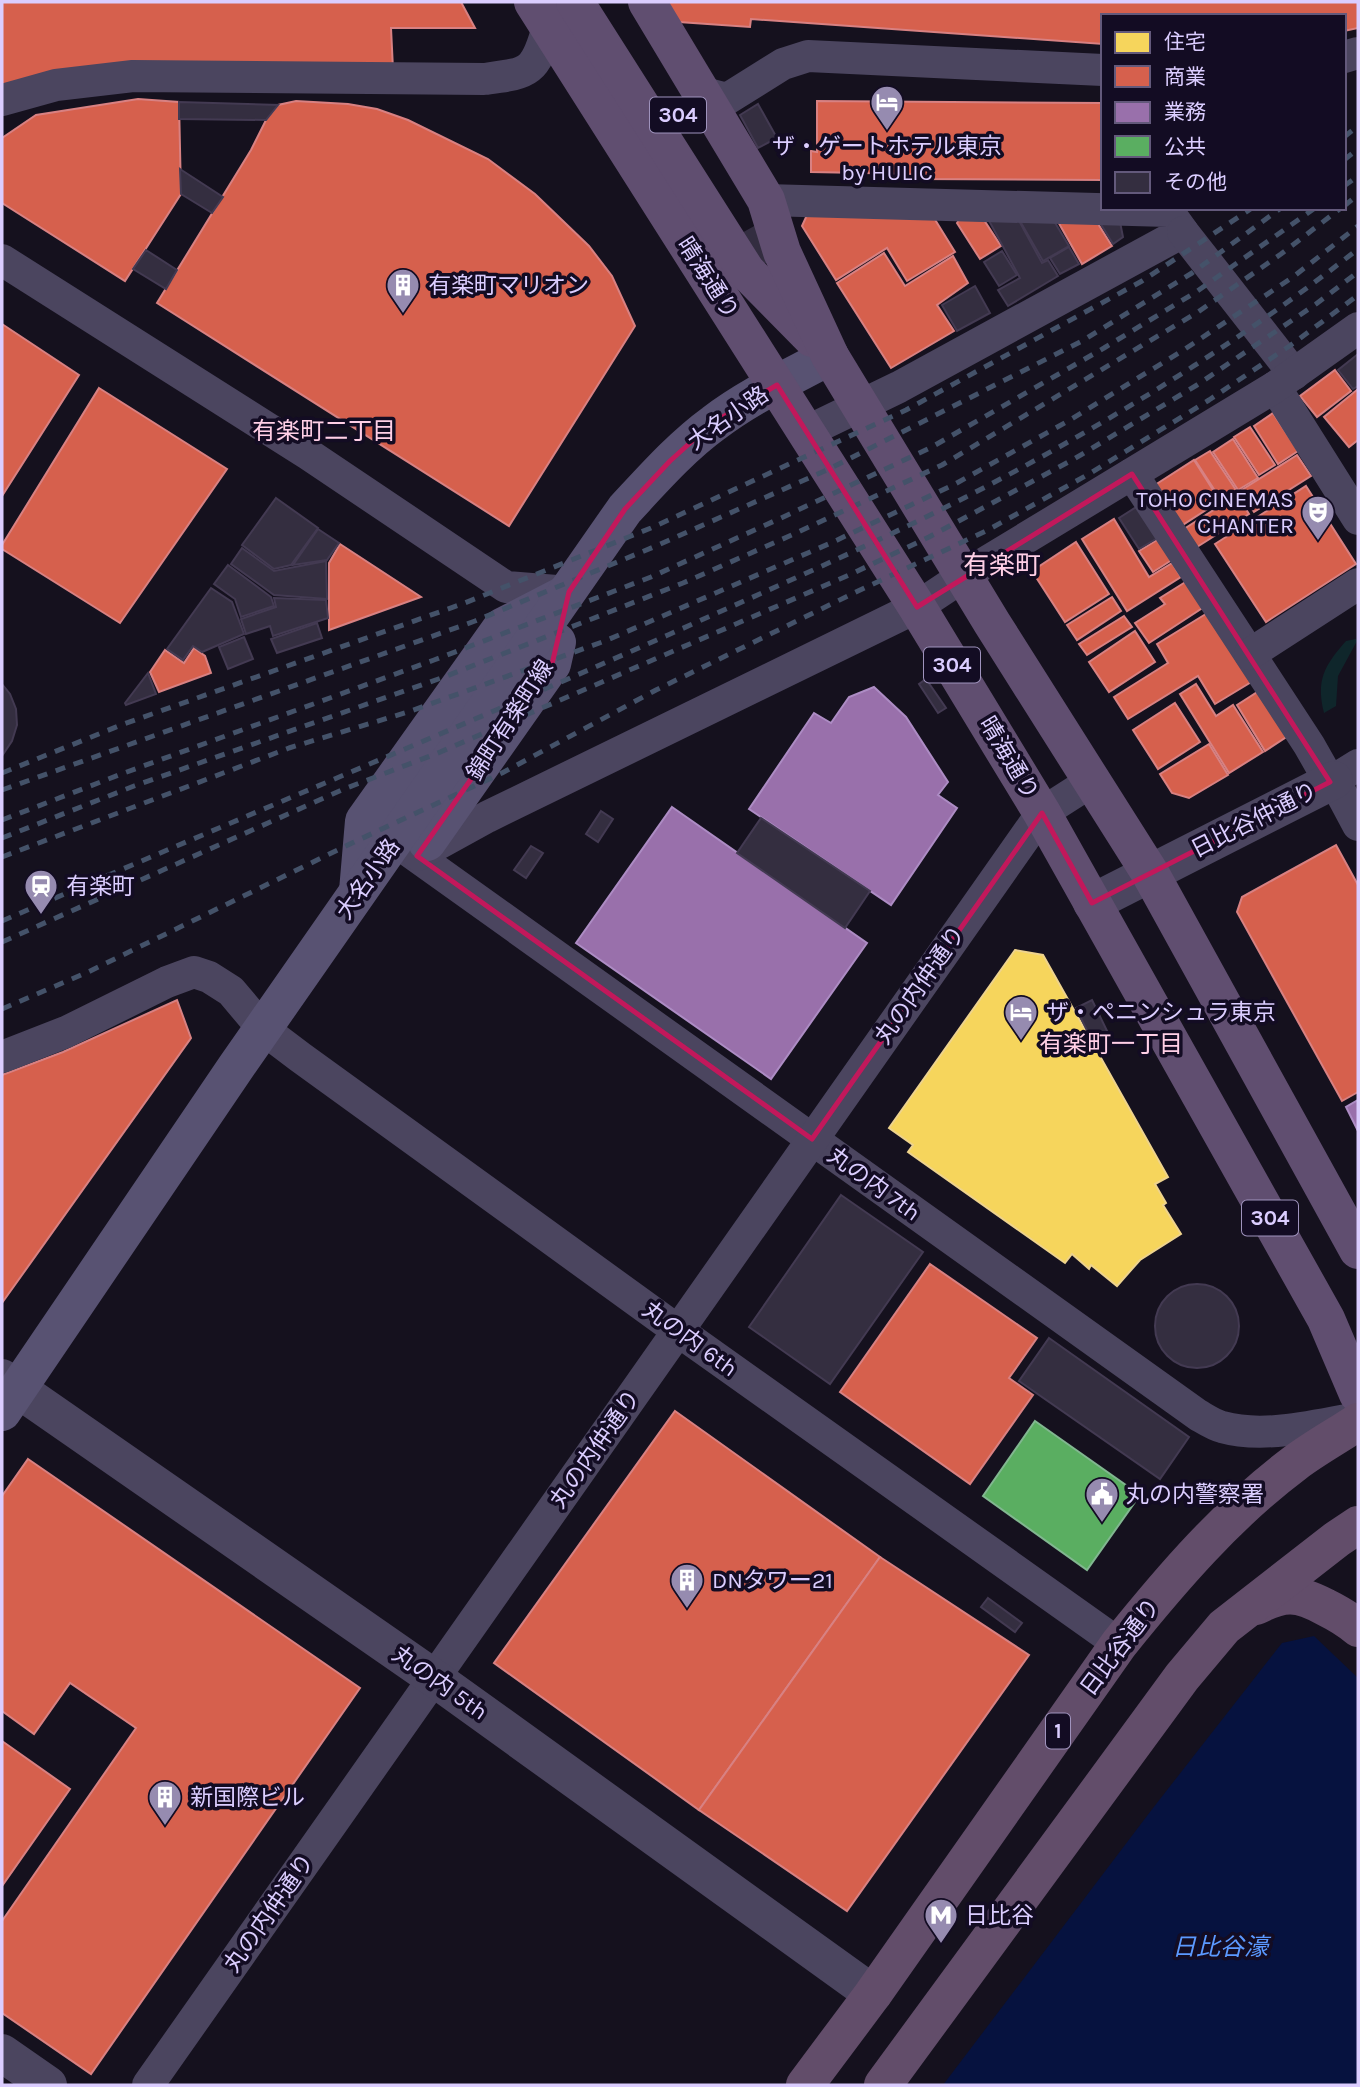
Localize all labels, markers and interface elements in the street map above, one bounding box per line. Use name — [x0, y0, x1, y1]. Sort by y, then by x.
legend — [1101, 14, 1346, 210]
text: 住宅 — [1164, 30, 1206, 54]
text: 商業 — [1164, 65, 1206, 89]
hotel icon: ザ・ゲートホテル東京 by HULIC — [868, 83, 906, 132]
road number: 304 — [650, 97, 706, 132]
text: 業務 — [1164, 100, 1206, 124]
place label: ザ・ゲートホテル東京 by HULIC — [772, 133, 1002, 186]
text: 公共 — [1164, 135, 1206, 159]
text: その他 — [1164, 170, 1227, 194]
street label: 晴海通り — [672, 232, 744, 324]
building icon: 有楽町マリオン — [384, 266, 422, 315]
place label: 有楽町マリオン — [428, 272, 589, 299]
street label: 大名小路 — [683, 381, 773, 455]
district label: 有楽町二丁目 — [252, 417, 396, 445]
place label: TOHO CINEMAS CHANTER — [1136, 486, 1294, 539]
theatre icon: TOHO CINEMAS CHANTER — [1299, 493, 1337, 542]
district label: 有楽町 — [963, 550, 1041, 581]
road number: 304 — [924, 648, 980, 682]
street label: 錦町有楽町線 — [461, 655, 559, 785]
street label: 晴海通り — [974, 712, 1044, 804]
street label: 日比谷仲通り — [1186, 777, 1322, 863]
street label: 大名小路 — [331, 834, 405, 924]
station icon: 有楽町 — [22, 867, 60, 916]
place label: 有楽町 — [66, 873, 135, 900]
street label: 丸の内仲通り — [869, 921, 971, 1049]
hotel icon: ザ・ペニンシュラ東京 — [1002, 993, 1040, 1042]
place label: ザ・ペニンシュラ東京 — [1046, 999, 1276, 1026]
district label: 有楽町一丁目 — [1039, 1030, 1183, 1058]
street label: 丸の内 7th — [822, 1141, 926, 1227]
road number: 304 — [1242, 1200, 1298, 1236]
street label: 丸の内 6th — [637, 1296, 743, 1382]
street label: 丸の内仲通り — [544, 1385, 646, 1513]
public building icon: 丸の内警察署 — [1083, 1475, 1121, 1524]
place label: 丸の内警察署 — [1126, 1481, 1264, 1508]
building icon: DNタワー21 — [668, 1561, 706, 1610]
place label: DNタワー21 — [712, 1567, 833, 1594]
street label: 日比谷通り — [1075, 1593, 1165, 1701]
street label: 丸の内 5th — [387, 1640, 493, 1726]
road number: 1 — [1046, 1714, 1070, 1748]
building icon: 新国際ビル — [146, 1778, 184, 1827]
place label: 新国際ビル — [190, 1784, 305, 1811]
street label: 丸の内仲通り — [218, 1849, 320, 1977]
metro station icon: 日比谷 — [922, 1896, 960, 1945]
place label: 日比谷 — [965, 1902, 1034, 1929]
water label: 日比谷濠 — [1172, 1933, 1272, 1961]

